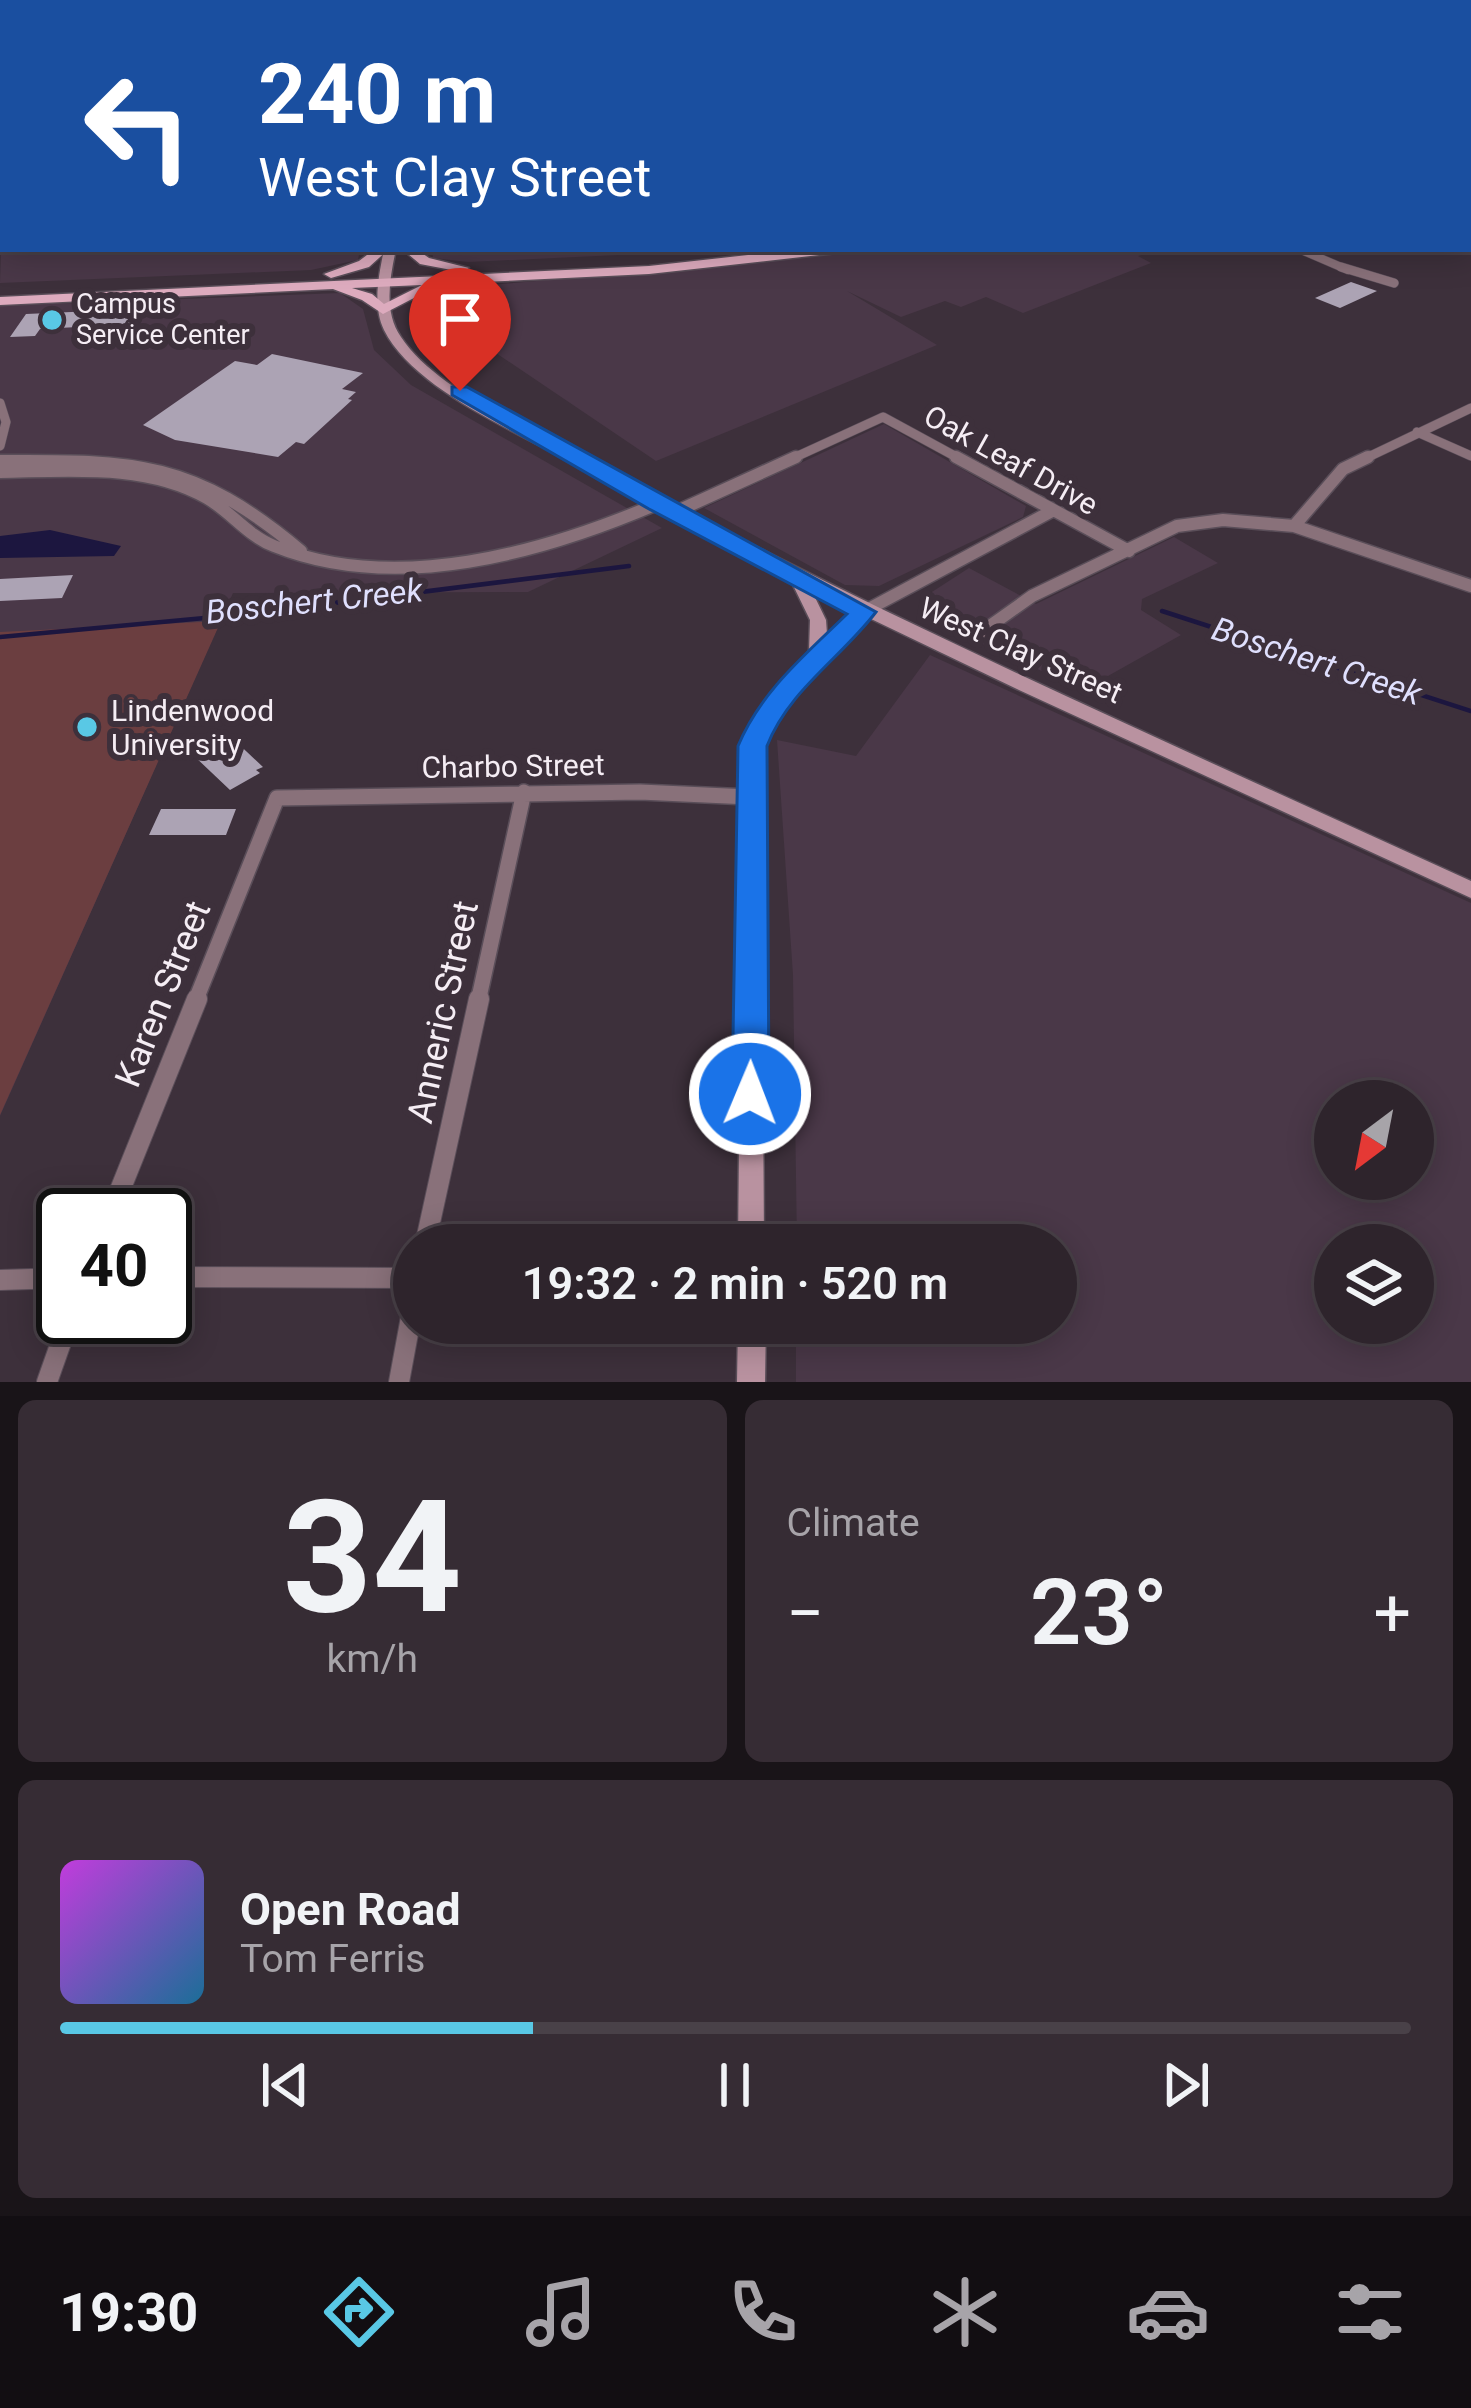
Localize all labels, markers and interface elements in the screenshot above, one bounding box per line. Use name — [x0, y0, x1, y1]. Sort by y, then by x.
text: 240 m — [258, 45, 496, 144]
icon: left — [60, 48, 216, 204]
text: West Clay Street — [258, 146, 651, 209]
pin — [409, 268, 511, 391]
icon: arrive — [427, 286, 493, 352]
place label: Campus Service Center — [76, 288, 250, 351]
marker: Campus Service Center — [39, 307, 65, 333]
street label: Oak Leaf Drive — [918, 398, 1104, 522]
water label: Boschert Creek — [204, 570, 425, 632]
street label: West Clay Street — [914, 590, 1128, 710]
water label: Boschert Creek — [1207, 609, 1427, 713]
place label: Lindenwood University — [111, 693, 274, 762]
marker: Lindenwood University — [74, 714, 100, 740]
street label: Charbo Street — [421, 747, 605, 785]
street label: Karen Street — [107, 895, 219, 1093]
street label: Anneric Street — [399, 897, 487, 1127]
position arrow — [687, 1031, 813, 1157]
north arrow — [1314, 1080, 1434, 1200]
map controls — [1314, 1080, 1434, 1344]
speed limit sign: 40 — [36, 1188, 192, 1344]
button: layers — [1314, 1224, 1434, 1344]
text: 19:32 · 2 min · 520 m — [522, 1257, 948, 1310]
text: 34 — [283, 1466, 462, 1649]
text: Climate — [787, 1500, 920, 1546]
text: 23° — [1030, 1561, 1168, 1666]
text: − — [787, 1575, 824, 1652]
text: + — [1374, 1575, 1411, 1652]
text: km/h — [326, 1636, 418, 1682]
text: Open Road — [240, 1883, 461, 1936]
text: Tom Ferris — [240, 1936, 425, 1982]
icon: previous — [252, 2052, 318, 2118]
icon: pause — [702, 2052, 768, 2118]
icon: next — [1153, 2052, 1219, 2118]
icon: directions — [317, 2270, 401, 2354]
icon: music — [519, 2270, 603, 2354]
icon: phone — [721, 2270, 805, 2354]
icon: climate — [923, 2270, 1007, 2354]
icon: car — [1126, 2270, 1210, 2354]
icon: filters — [1328, 2270, 1412, 2354]
text: 19:30 — [59, 2281, 198, 2344]

